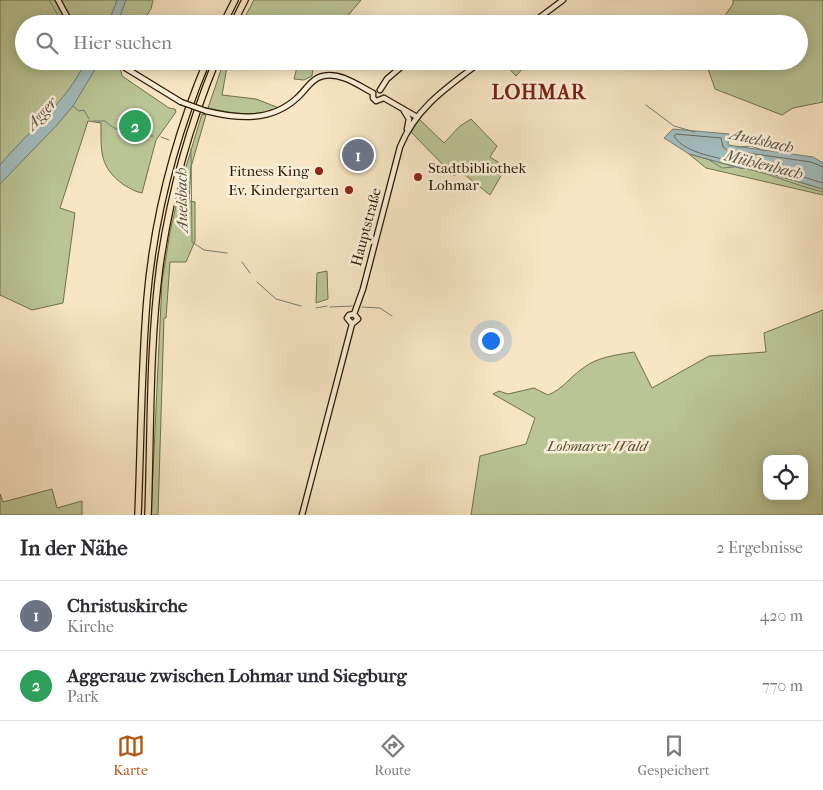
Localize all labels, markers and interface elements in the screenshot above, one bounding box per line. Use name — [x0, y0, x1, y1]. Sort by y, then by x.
search box — [15, 15, 808, 70]
icon: search — [33, 29, 61, 57]
text: Hier suchen — [73, 32, 172, 54]
district label: LOHMAR — [491, 81, 587, 104]
water label: Agger — [21, 92, 62, 135]
pin: 2 — [119, 107, 151, 145]
water label: Auelsbach — [726, 123, 796, 157]
pin: 1 — [342, 136, 374, 174]
water label: Mühlenbach — [722, 145, 805, 183]
place label: Stadtbibliothek Lohmar — [428, 159, 526, 194]
place label: Fitness King — [229, 162, 310, 180]
marker: Fitness King — [313, 165, 325, 177]
water label: Auelsbach — [171, 167, 192, 235]
marker: Stadtbibliothek Lohmar — [412, 171, 424, 183]
place label: Ev. Kindergarten — [228, 181, 339, 199]
marker: Ev. Kindergarten — [343, 184, 355, 196]
street label: Hauptstraße — [347, 185, 385, 268]
your location — [478, 328, 504, 354]
park label: Lohmarer Wald — [546, 437, 649, 455]
map controls — [763, 455, 808, 500]
button: locate — [763, 455, 808, 500]
text: In der Nähe — [20, 536, 128, 560]
text: 2 Ergebnisse — [716, 538, 803, 557]
text: Christuskirche — [67, 595, 187, 617]
text: 1 — [33, 606, 39, 625]
text: 420 m — [760, 606, 803, 625]
text: Kirche — [67, 617, 114, 636]
text: Aggeraue zwischen Lohmar und Siegburg — [67, 665, 407, 687]
text: 2 — [32, 676, 40, 695]
text: 770 m — [762, 676, 803, 695]
text: Park — [67, 687, 99, 706]
tab: Karte — [113, 732, 148, 779]
tab: Route — [374, 732, 411, 779]
tab: Gespeichert — [637, 732, 710, 779]

